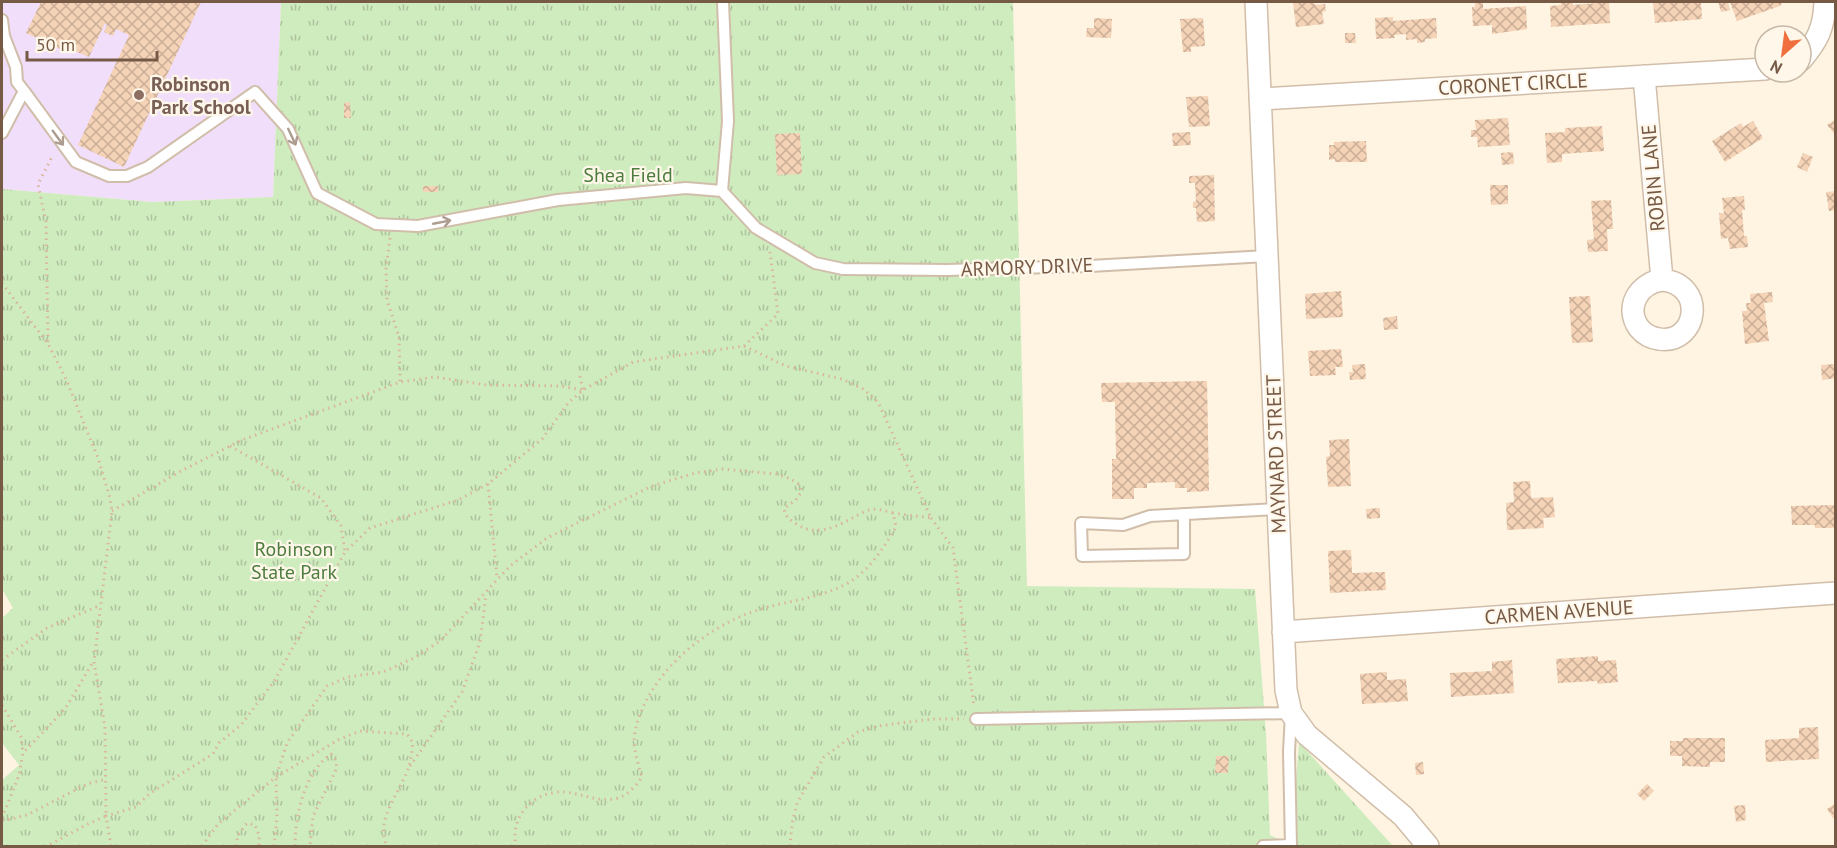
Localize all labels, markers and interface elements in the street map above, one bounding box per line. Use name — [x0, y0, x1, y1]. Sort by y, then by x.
scale bar — [27, 24, 158, 62]
north arrow — [1753, 24, 1813, 84]
text: 50 m — [36, 33, 75, 56]
text: N — [1767, 56, 1785, 79]
street label: CORONET CIRCLE — [1438, 67, 1588, 101]
place label: Robinson Park School — [151, 71, 251, 120]
marker: Robinson Park School — [132, 88, 146, 102]
street label: ROBIN LANE — [1635, 123, 1671, 233]
one-way arrow — [286, 127, 298, 145]
one-way arrow — [52, 129, 65, 145]
park label: Shea Field — [583, 162, 673, 188]
one-way arrow — [432, 216, 451, 227]
street label: ARMORY DRIVE — [960, 252, 1094, 282]
street label: MAYNARD STREET — [1260, 374, 1292, 534]
park label: Robinson State Park — [251, 536, 337, 585]
street label: CARMEN AVENUE — [1484, 594, 1634, 630]

